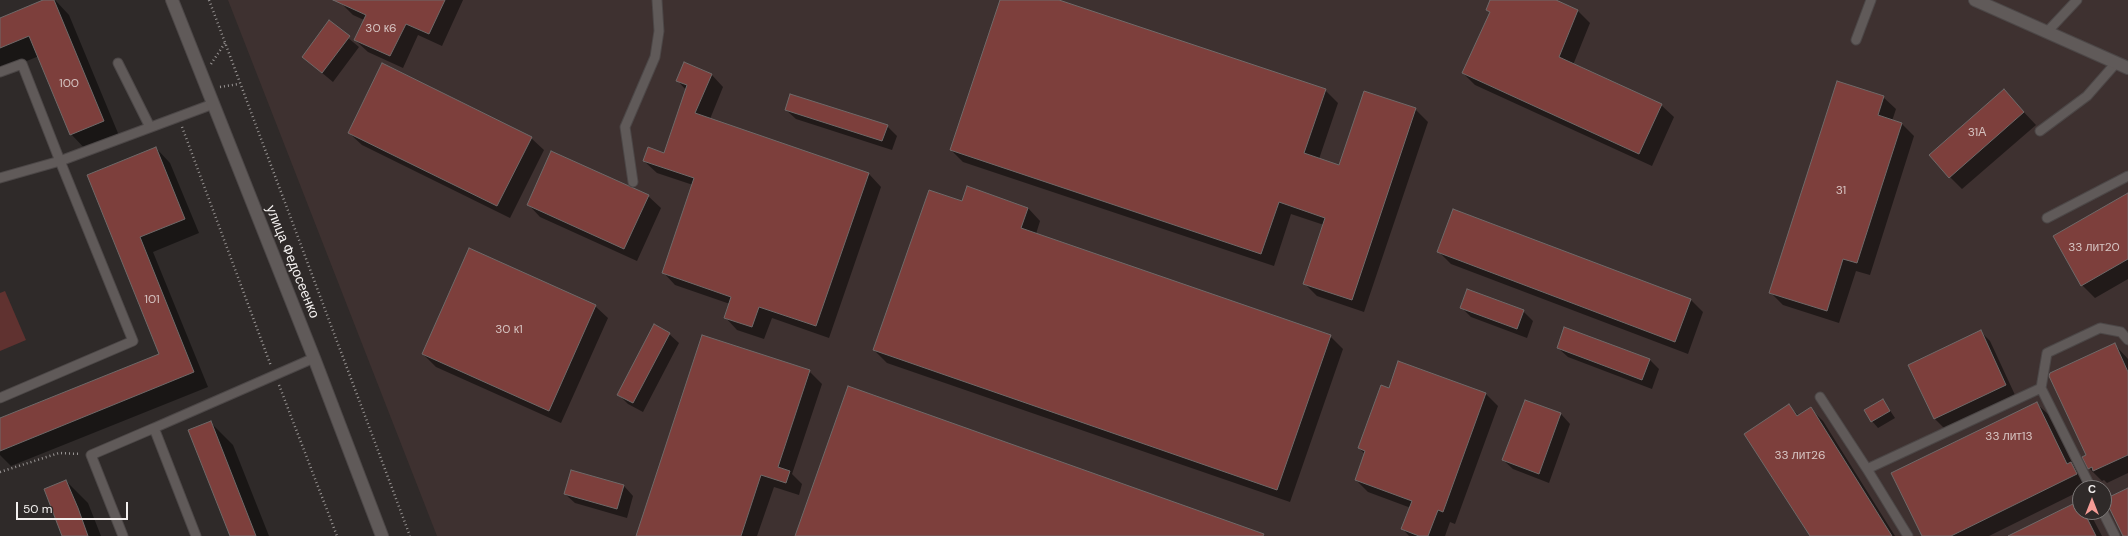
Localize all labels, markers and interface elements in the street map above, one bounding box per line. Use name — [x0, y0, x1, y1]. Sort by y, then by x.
house number: 30 к6 — [365, 22, 397, 36]
house number: 100 — [59, 77, 79, 91]
house number: 31А — [1968, 126, 1986, 140]
house number: 31 — [1836, 184, 1846, 198]
street label: улица Федосеенко — [262, 203, 322, 321]
house number: 33 лит20 — [2068, 241, 2120, 255]
house number: 101 — [144, 293, 160, 307]
house number: 30 к1 — [495, 323, 523, 337]
house number: 33 лит13 — [1985, 430, 2033, 444]
house number: 33 лит26 — [1774, 449, 1826, 463]
north arrow — [2072, 480, 2112, 520]
text: С — [2088, 482, 2096, 496]
scale bar — [18, 494, 130, 520]
text: 50 m — [23, 501, 52, 517]

